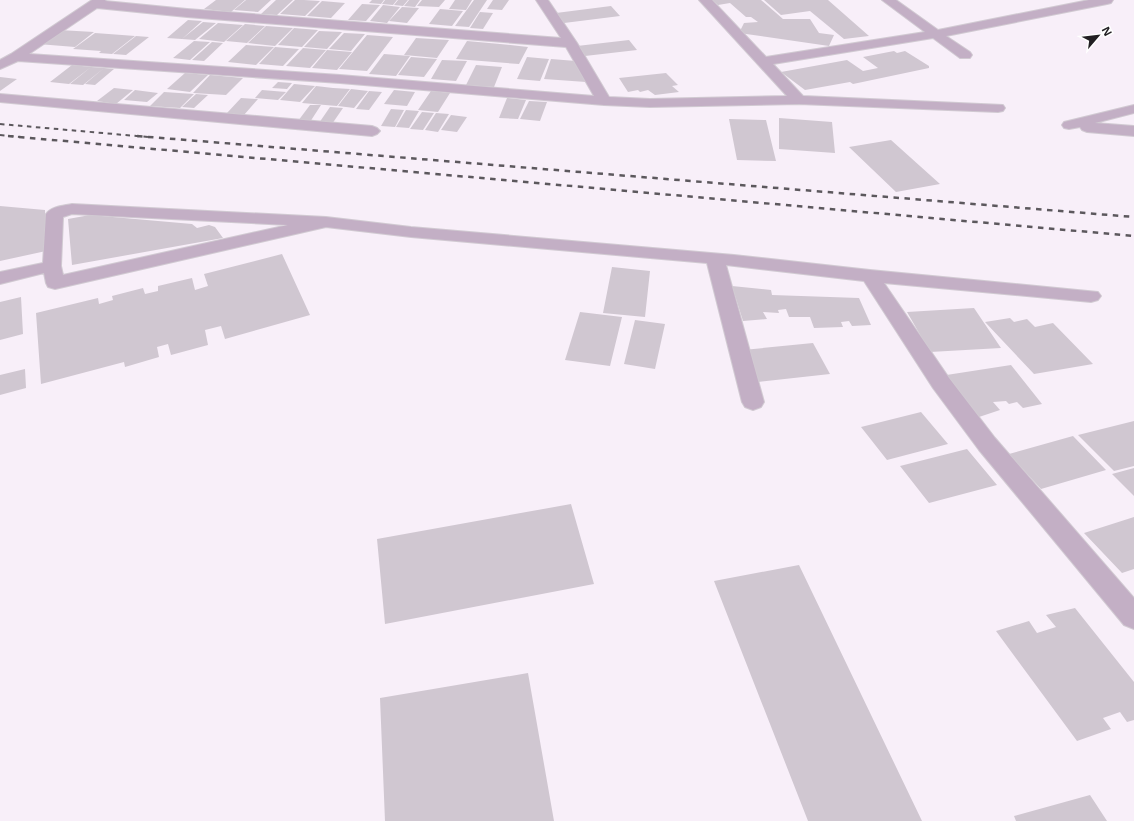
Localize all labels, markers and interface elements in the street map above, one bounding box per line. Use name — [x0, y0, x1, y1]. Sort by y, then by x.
north arrow — [1078, 16, 1118, 56]
text: N — [1099, 24, 1116, 39]

